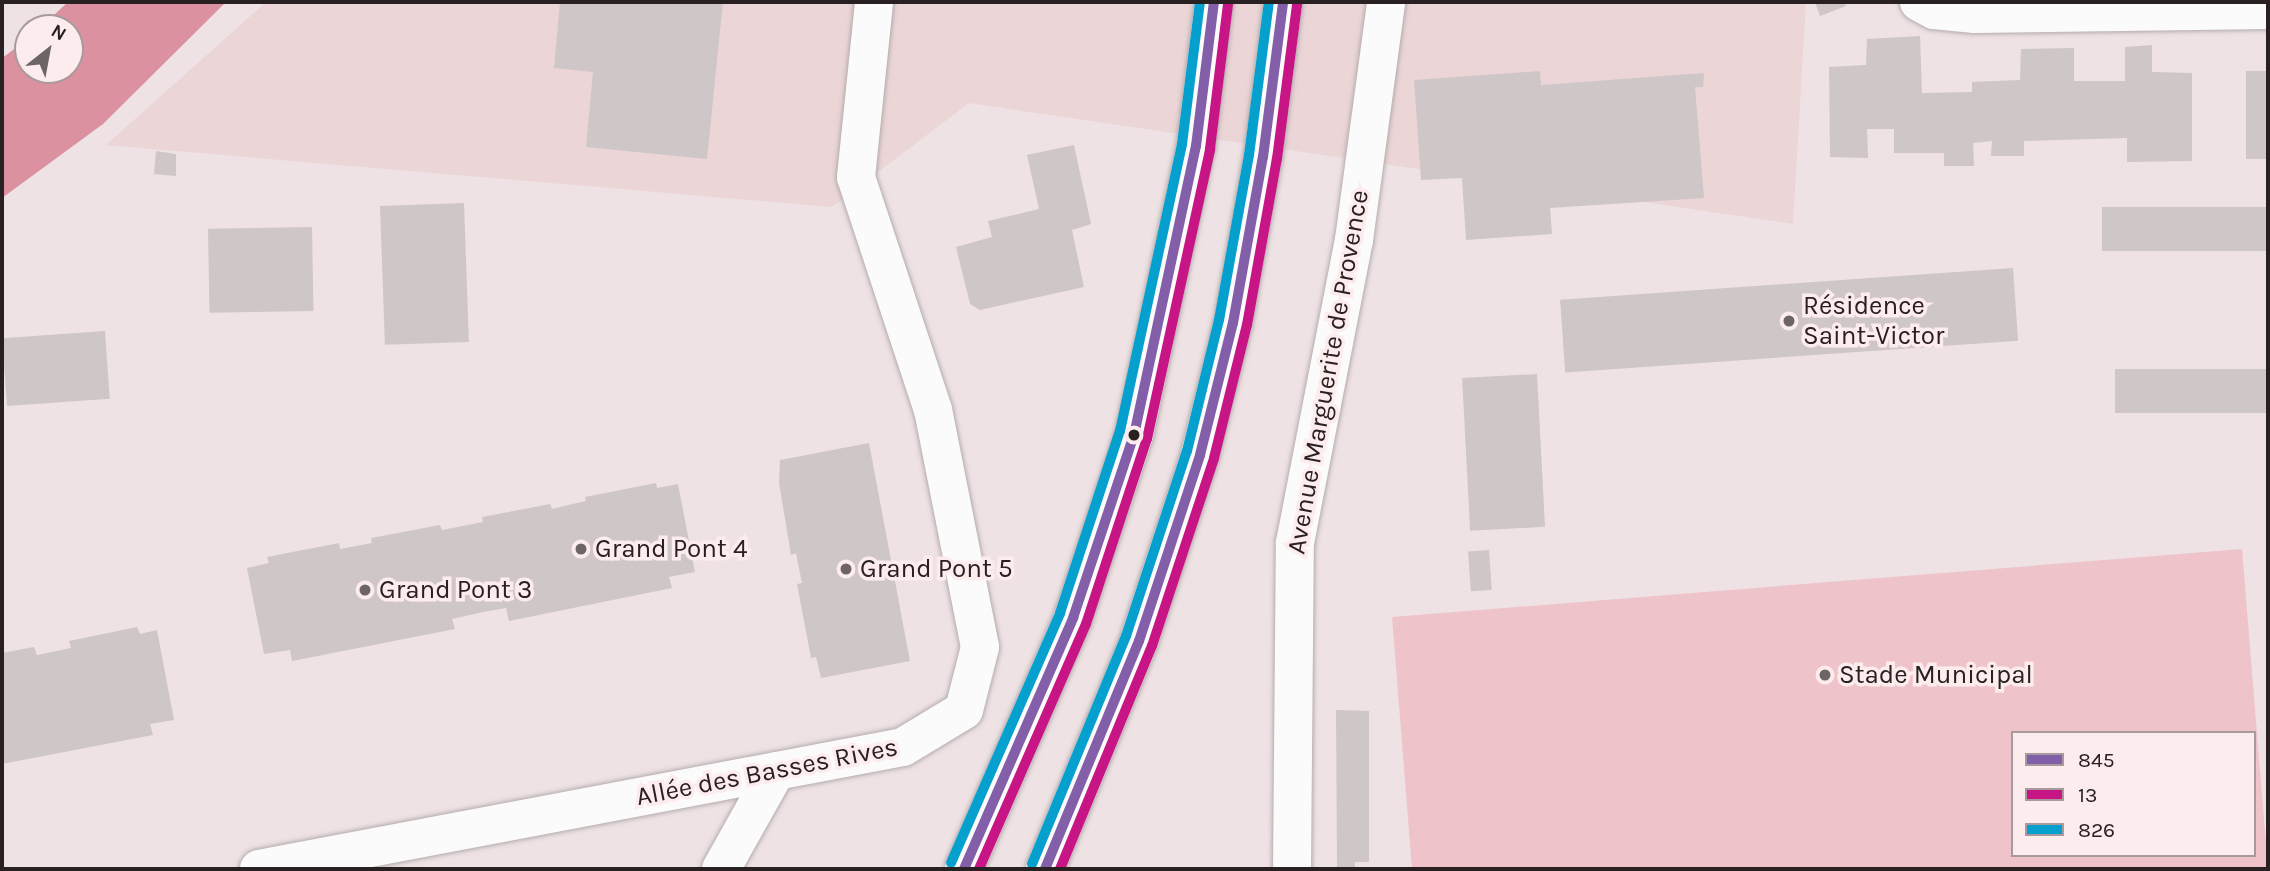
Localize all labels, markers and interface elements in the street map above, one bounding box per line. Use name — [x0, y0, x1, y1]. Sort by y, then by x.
north arrow — [14, 14, 84, 84]
text: N — [47, 20, 70, 46]
street label: Avenue Marguerite de Provence — [1281, 188, 1375, 556]
place label: Résidence Saint-Victor — [1803, 290, 1944, 352]
marker: Résidence Saint-Victor — [1781, 313, 1797, 329]
unlabelled marker — [1127, 428, 1141, 442]
place label: Grand Pont 4 — [595, 533, 747, 565]
marker: Grand Pont 4 — [573, 541, 589, 557]
place label: Grand Pont 5 — [860, 553, 1013, 585]
marker: Grand Pont 5 — [838, 561, 854, 577]
place label: Grand Pont 3 — [379, 574, 532, 606]
marker: Grand Pont 3 — [357, 582, 373, 598]
place label: Stade Municipal — [1839, 659, 2033, 691]
marker: Stade Municipal — [1817, 667, 1833, 683]
street label: Allée des Basses Rives — [634, 731, 900, 813]
legend — [2011, 731, 2256, 857]
text: 845 — [2078, 748, 2115, 772]
text: 13 — [2078, 783, 2097, 807]
text: 826 — [2078, 818, 2115, 842]

